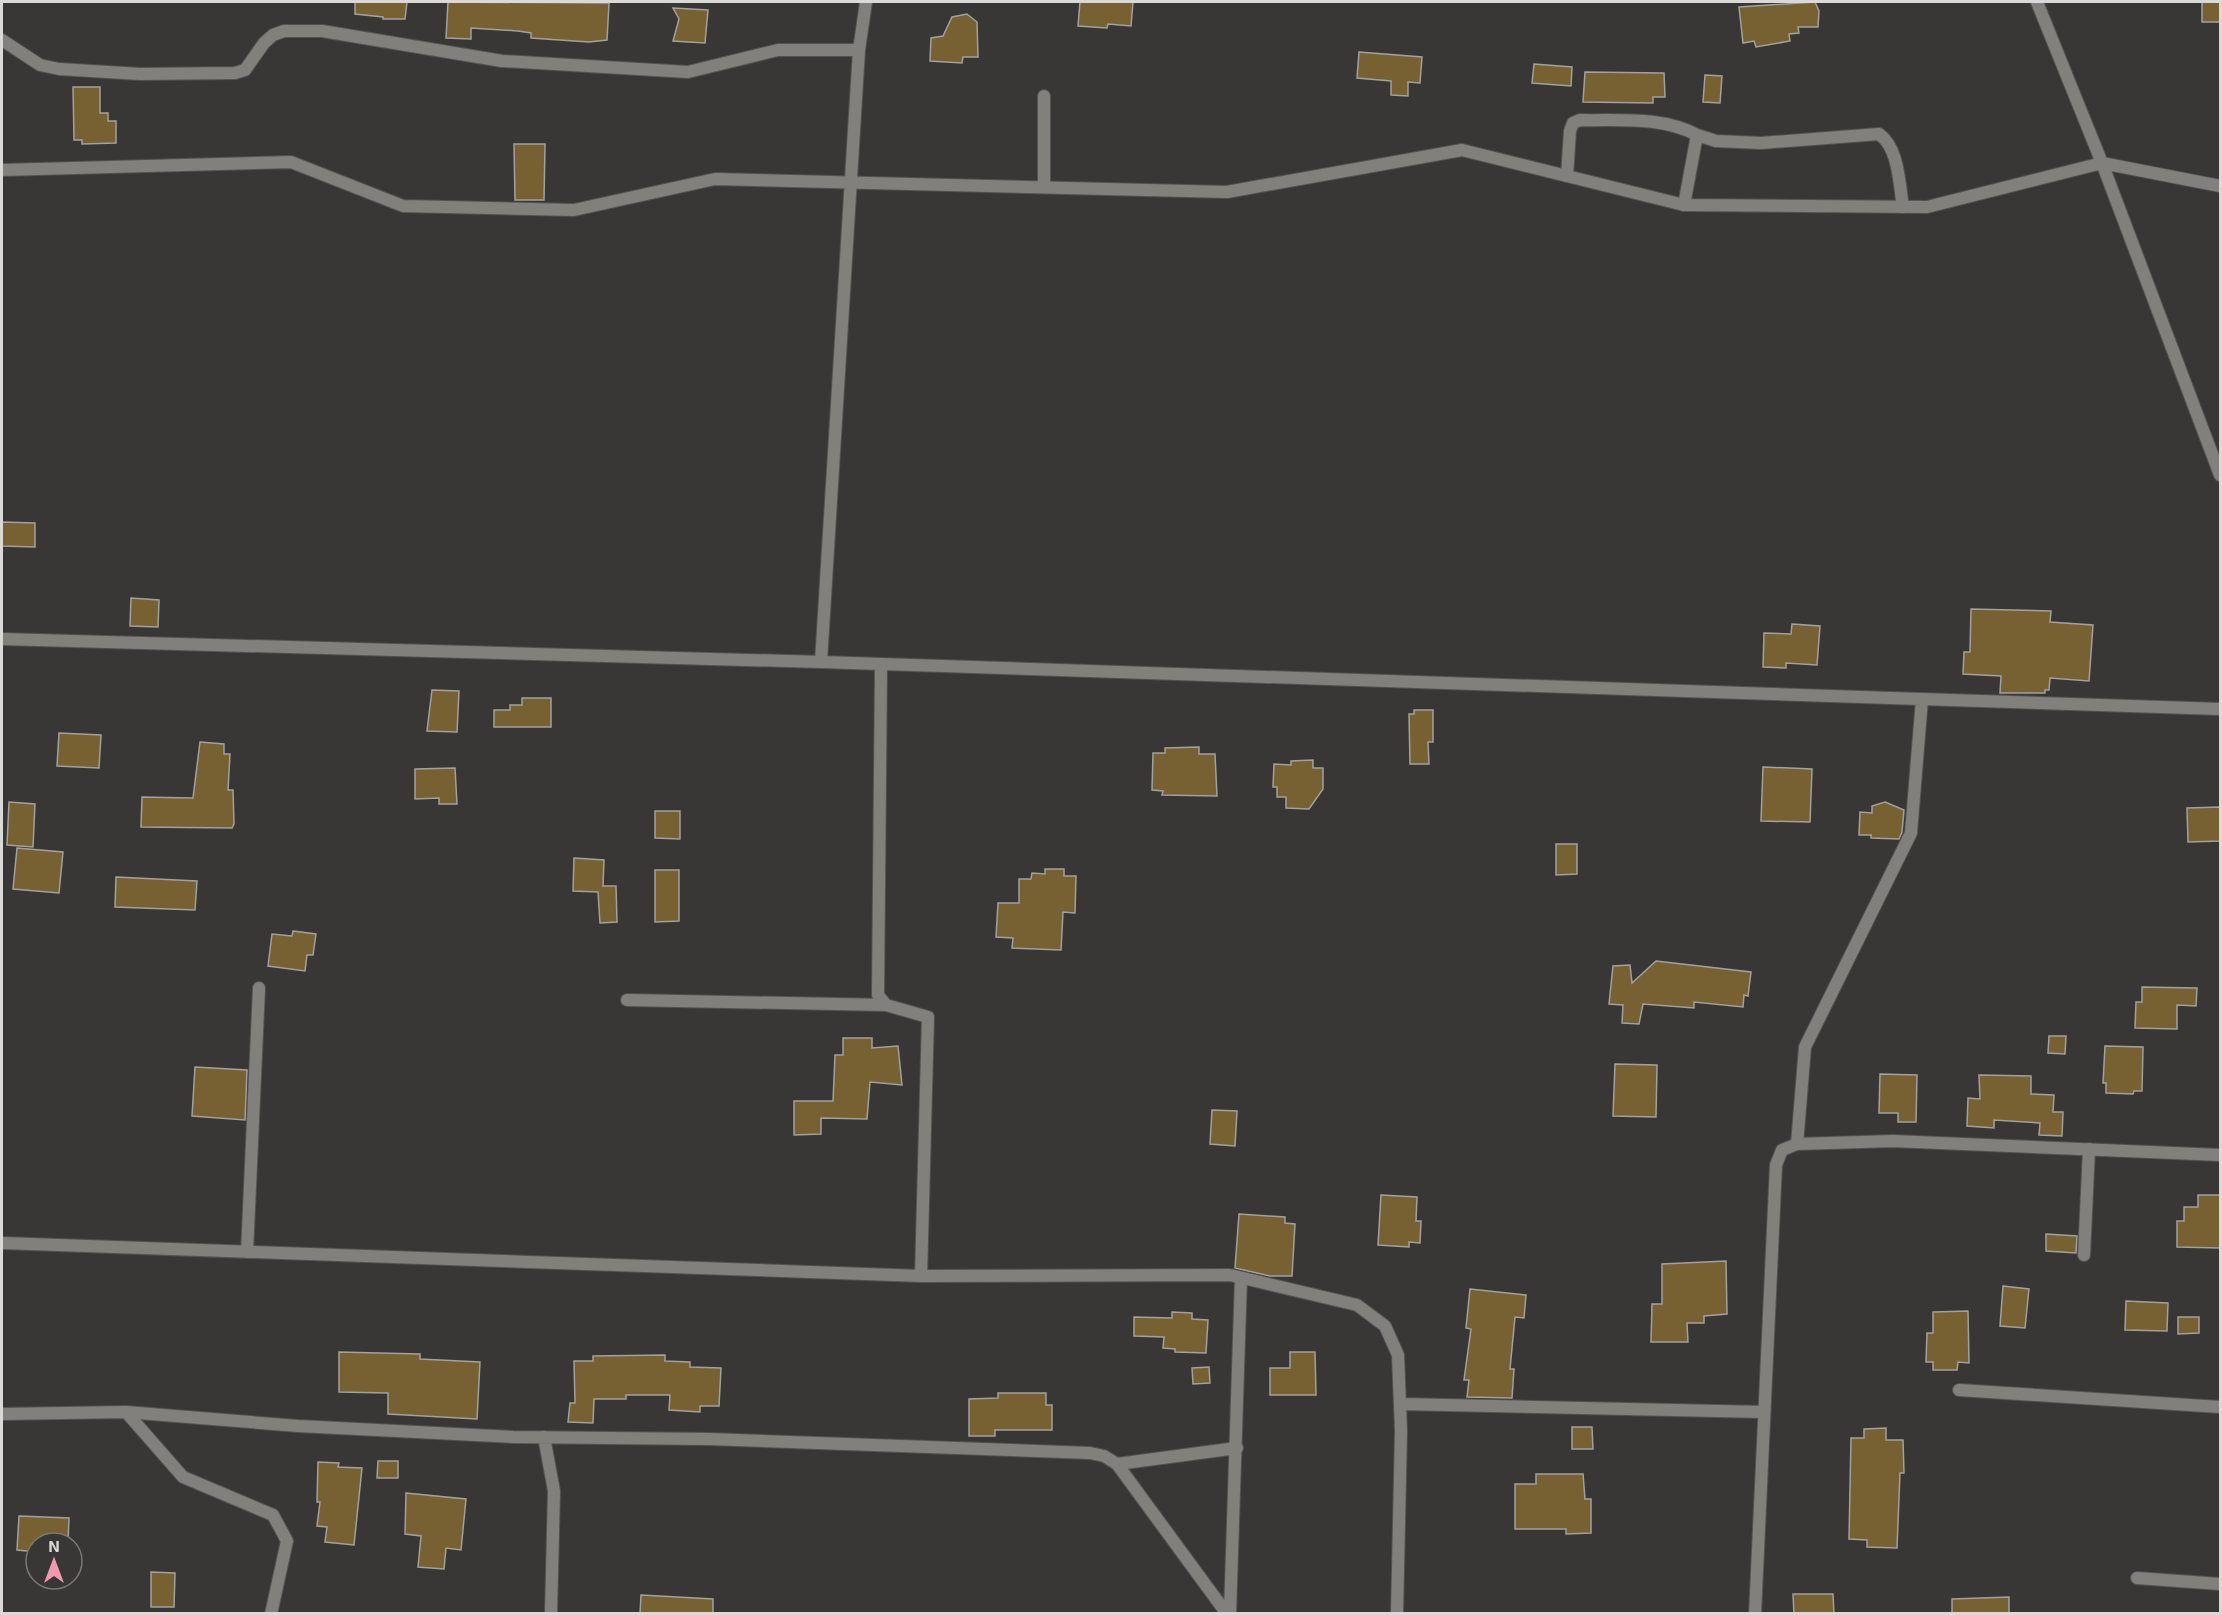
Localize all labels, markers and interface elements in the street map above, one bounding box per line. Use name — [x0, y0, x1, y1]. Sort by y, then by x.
north arrow — [24, 1531, 84, 1591]
text: N — [48, 1536, 60, 1555]

